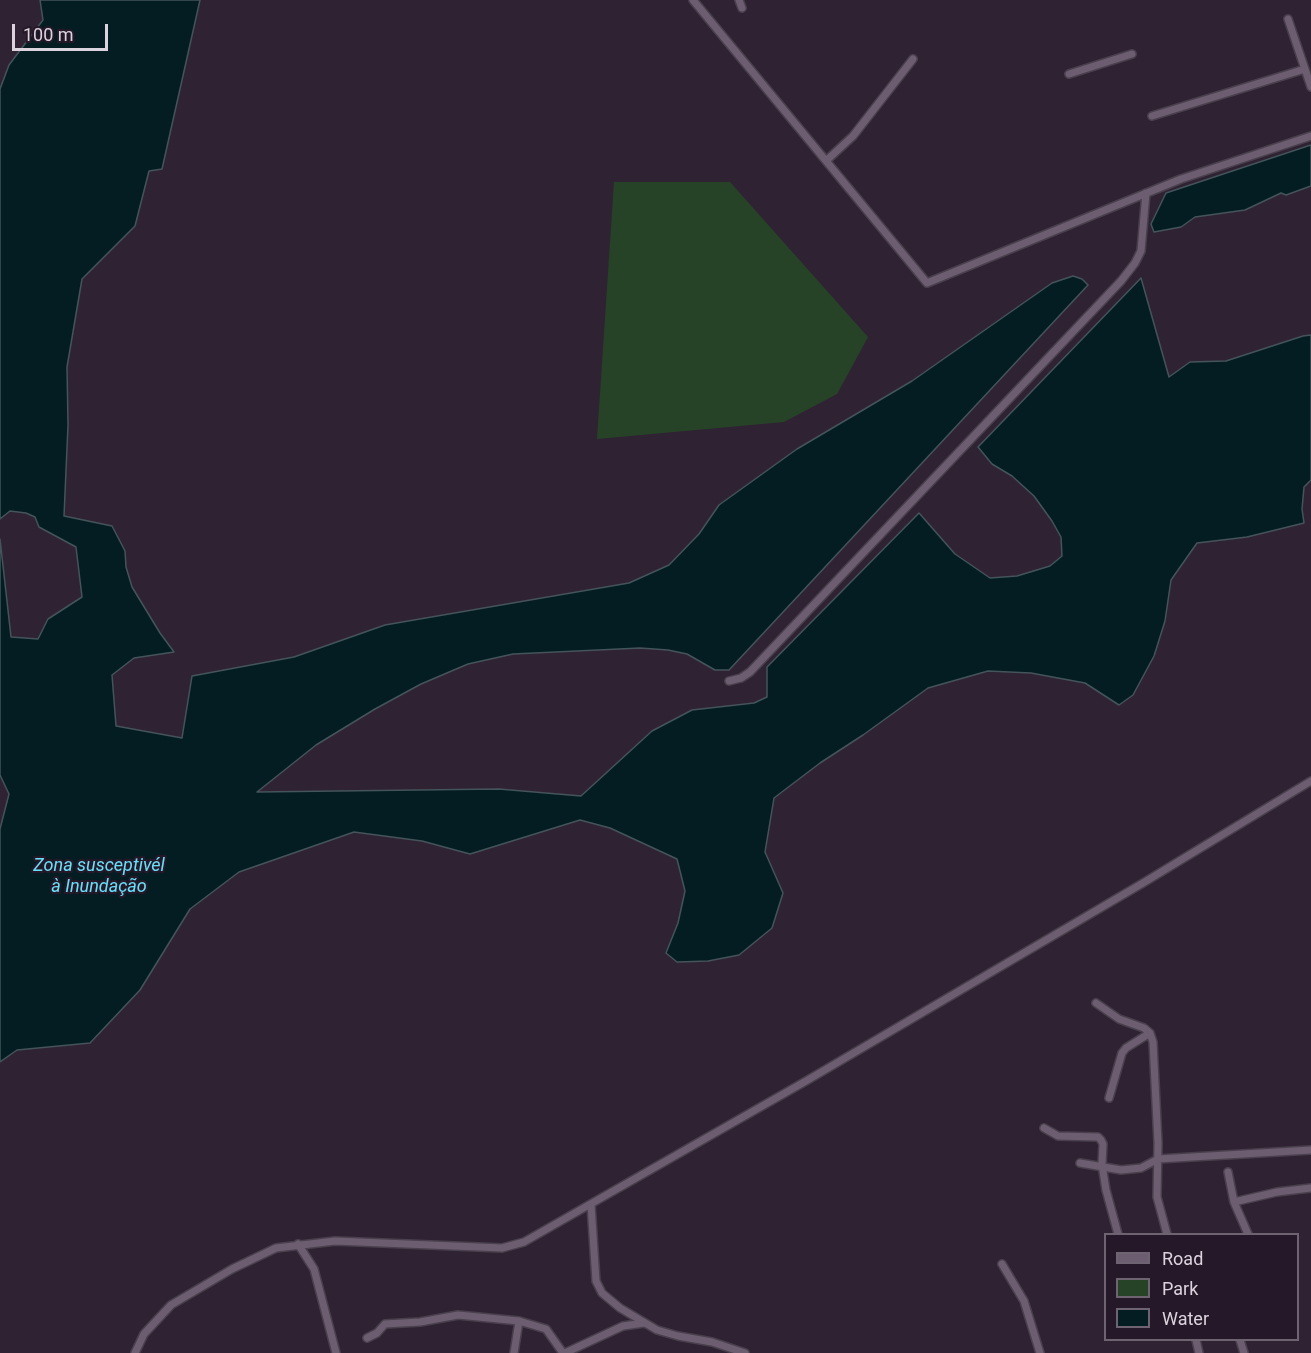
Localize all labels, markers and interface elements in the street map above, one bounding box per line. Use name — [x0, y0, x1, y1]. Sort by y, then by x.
scale bar — [15, 12, 111, 50]
text: 100 m — [23, 24, 74, 45]
water label: Zona susceptivél à Inundação — [33, 855, 165, 898]
legend — [1104, 1233, 1299, 1341]
text: Road — [1162, 1248, 1203, 1269]
text: Park — [1162, 1278, 1198, 1299]
text: Water — [1162, 1308, 1209, 1329]

